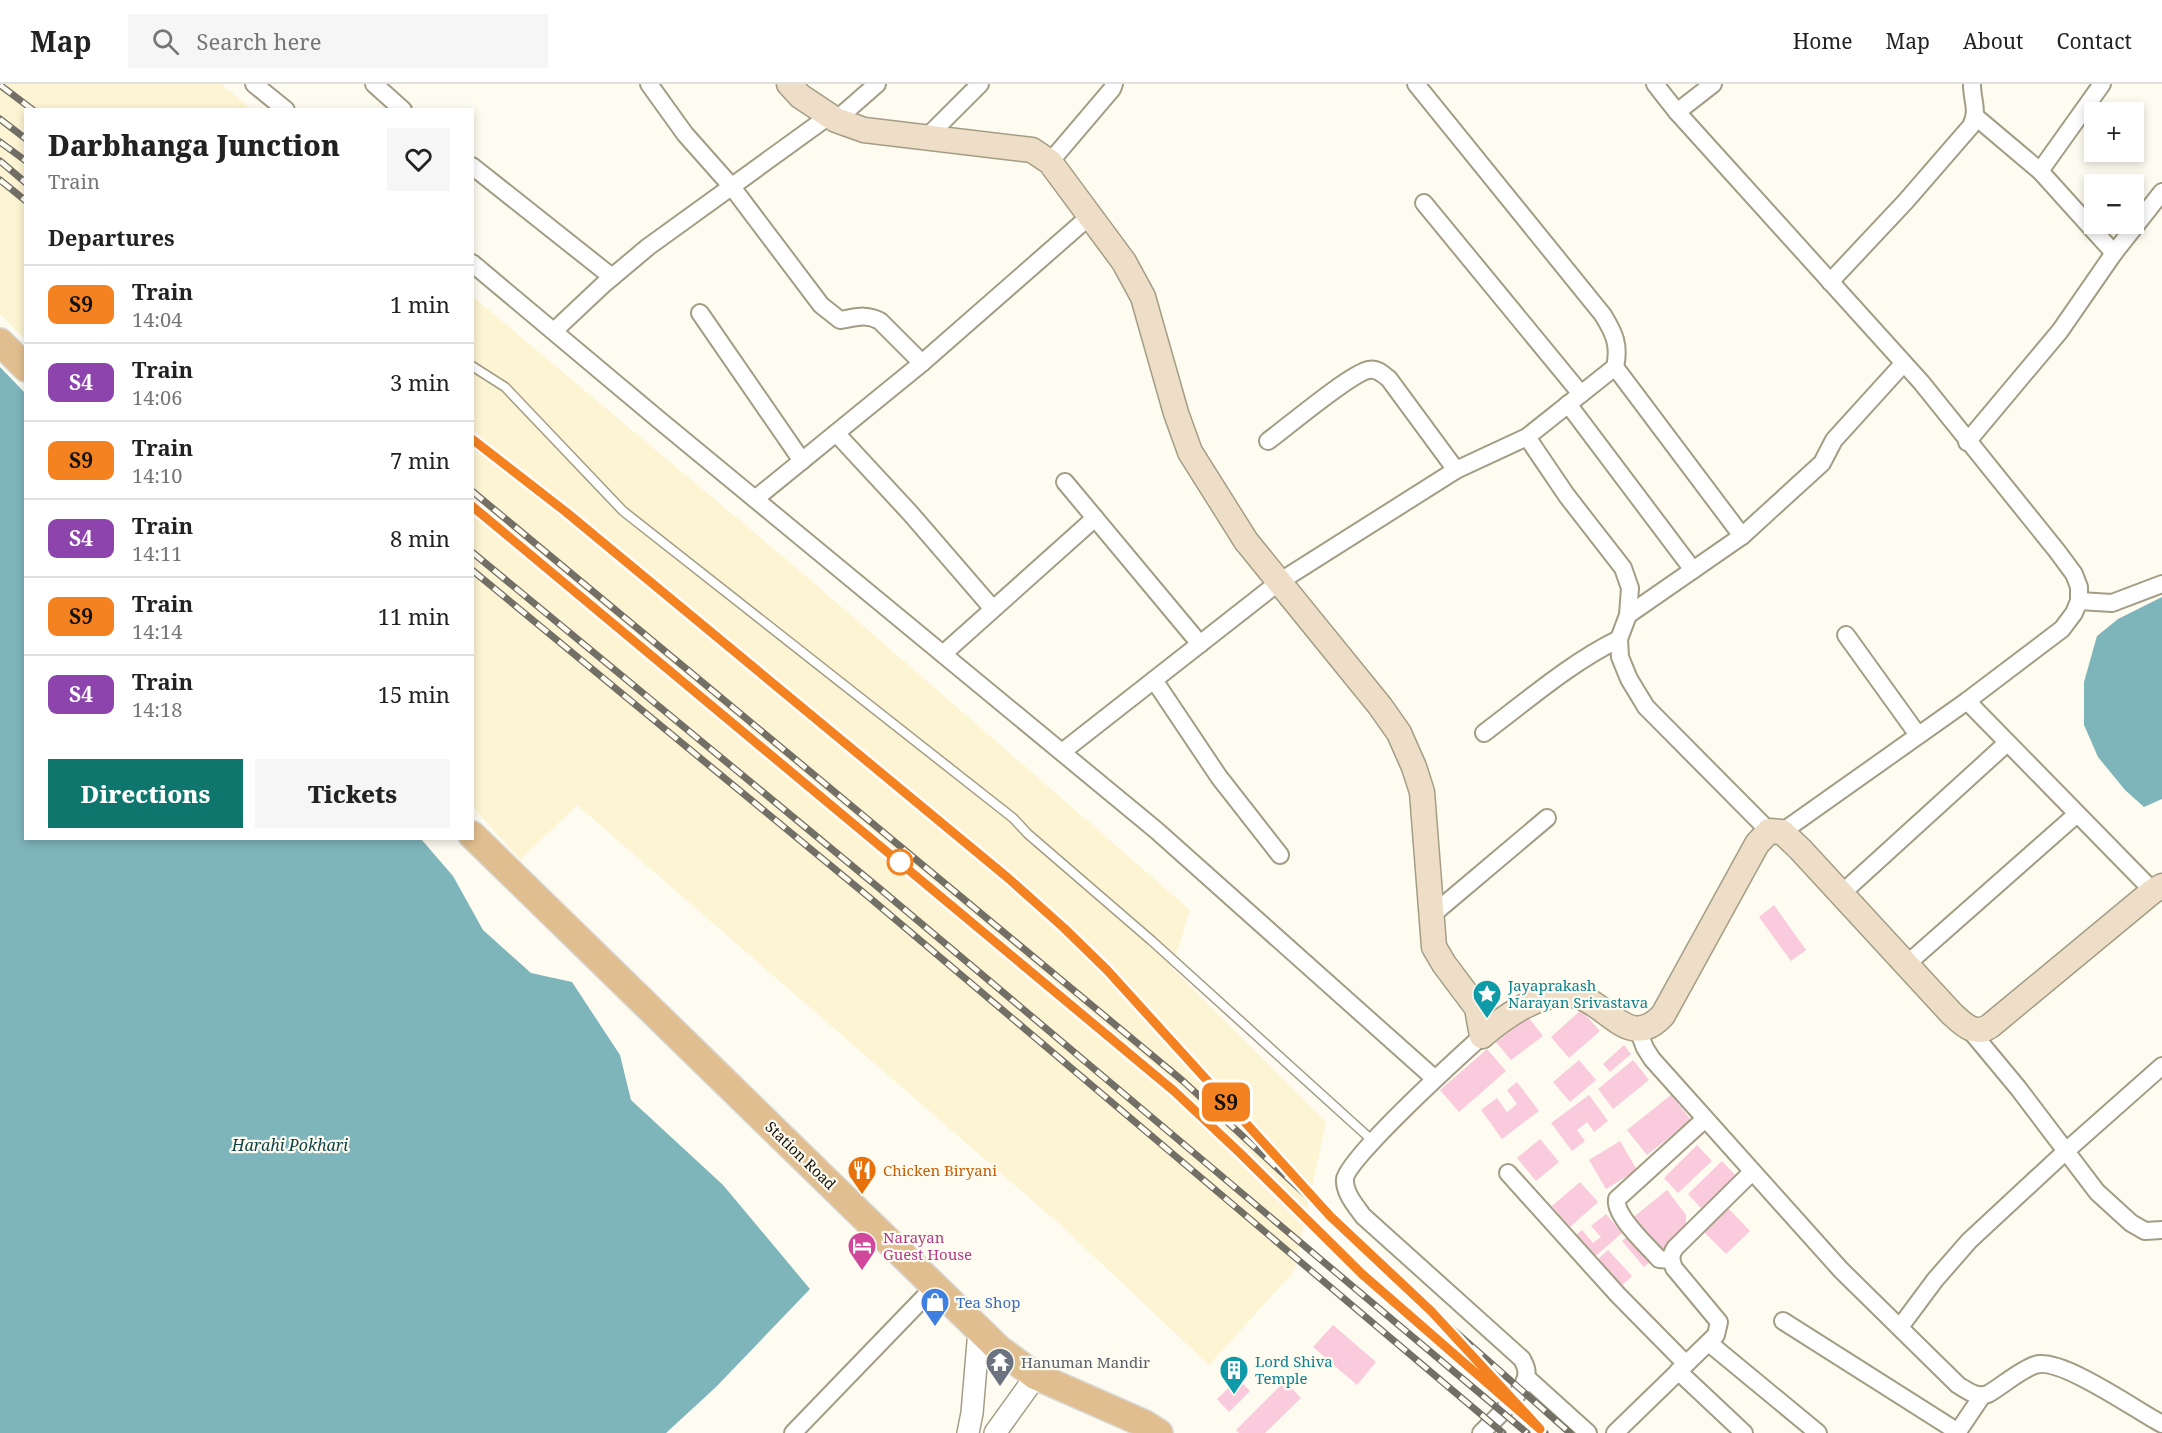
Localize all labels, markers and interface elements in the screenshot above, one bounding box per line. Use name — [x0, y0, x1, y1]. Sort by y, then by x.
search box — [128, 14, 548, 68]
text: Map — [30, 22, 92, 60]
icon: search — [149, 25, 182, 58]
text: Search here — [197, 26, 321, 56]
text: Home — [1793, 27, 1853, 55]
text: Map — [1886, 27, 1930, 55]
text: About — [1963, 27, 2024, 55]
text: Contact — [2057, 27, 2132, 55]
map controls — [2084, 102, 2144, 234]
button: + — [2084, 102, 2144, 162]
text: Darbhanga Junction — [48, 126, 340, 164]
button: heart — [387, 128, 450, 191]
text: Train — [48, 168, 100, 195]
button: − — [2084, 174, 2144, 234]
text: Departures — [48, 222, 175, 252]
text: Train — [132, 276, 193, 306]
text: 1 min — [390, 289, 450, 319]
text: S9 — [69, 290, 93, 318]
text: 14:04 — [132, 306, 182, 333]
text: Train — [132, 354, 193, 384]
text: 3 min — [390, 367, 450, 397]
text: S4 — [69, 368, 93, 396]
text: 14:06 — [132, 384, 182, 411]
text: Train — [132, 432, 193, 462]
text: 7 min — [390, 445, 450, 475]
text: S9 — [69, 446, 93, 474]
text: 14:10 — [132, 462, 182, 489]
text: Train — [132, 510, 193, 540]
text: 8 min — [390, 523, 450, 553]
text: S4 — [69, 524, 93, 552]
text: 14:11 — [132, 540, 182, 567]
text: Train — [132, 588, 193, 618]
text: 11 min — [378, 601, 450, 631]
text: S9 — [69, 602, 93, 630]
text: 14:14 — [132, 618, 182, 645]
text: Train — [132, 666, 193, 696]
text: 15 min — [378, 679, 450, 709]
text: S4 — [69, 680, 93, 708]
text: 14:18 — [132, 696, 182, 723]
button: Directions — [48, 759, 243, 828]
button: Tickets — [255, 759, 450, 828]
unlabelled marker — [887, 849, 913, 875]
place label: Jayaprakash Narayan Srivastava — [1507, 975, 1648, 1012]
place icon: Jayaprakash Narayan Srivastava — [1471, 978, 1503, 1020]
line badge: S9 — [1199, 1082, 1253, 1122]
text: S9 — [1214, 1088, 1238, 1116]
street label: Station Road — [762, 1116, 840, 1194]
water label: Harahi Pokhari — [231, 1134, 348, 1156]
restaurant icon: Chicken Biryani — [846, 1154, 878, 1196]
place label: Chicken Biryani — [883, 1160, 997, 1180]
place label: Narayan Guest House — [883, 1227, 972, 1264]
hotel icon: Narayan Guest House — [846, 1230, 878, 1272]
shop icon: Tea Shop — [919, 1286, 951, 1328]
place label: Tea Shop — [956, 1292, 1020, 1312]
temple icon: Hanuman Mandir — [984, 1346, 1016, 1388]
place label: Lord Shiva Temple — [1255, 1351, 1333, 1388]
place label: Hanuman Mandir — [1021, 1352, 1150, 1372]
building icon: Lord Shiva Temple — [1218, 1354, 1250, 1396]

